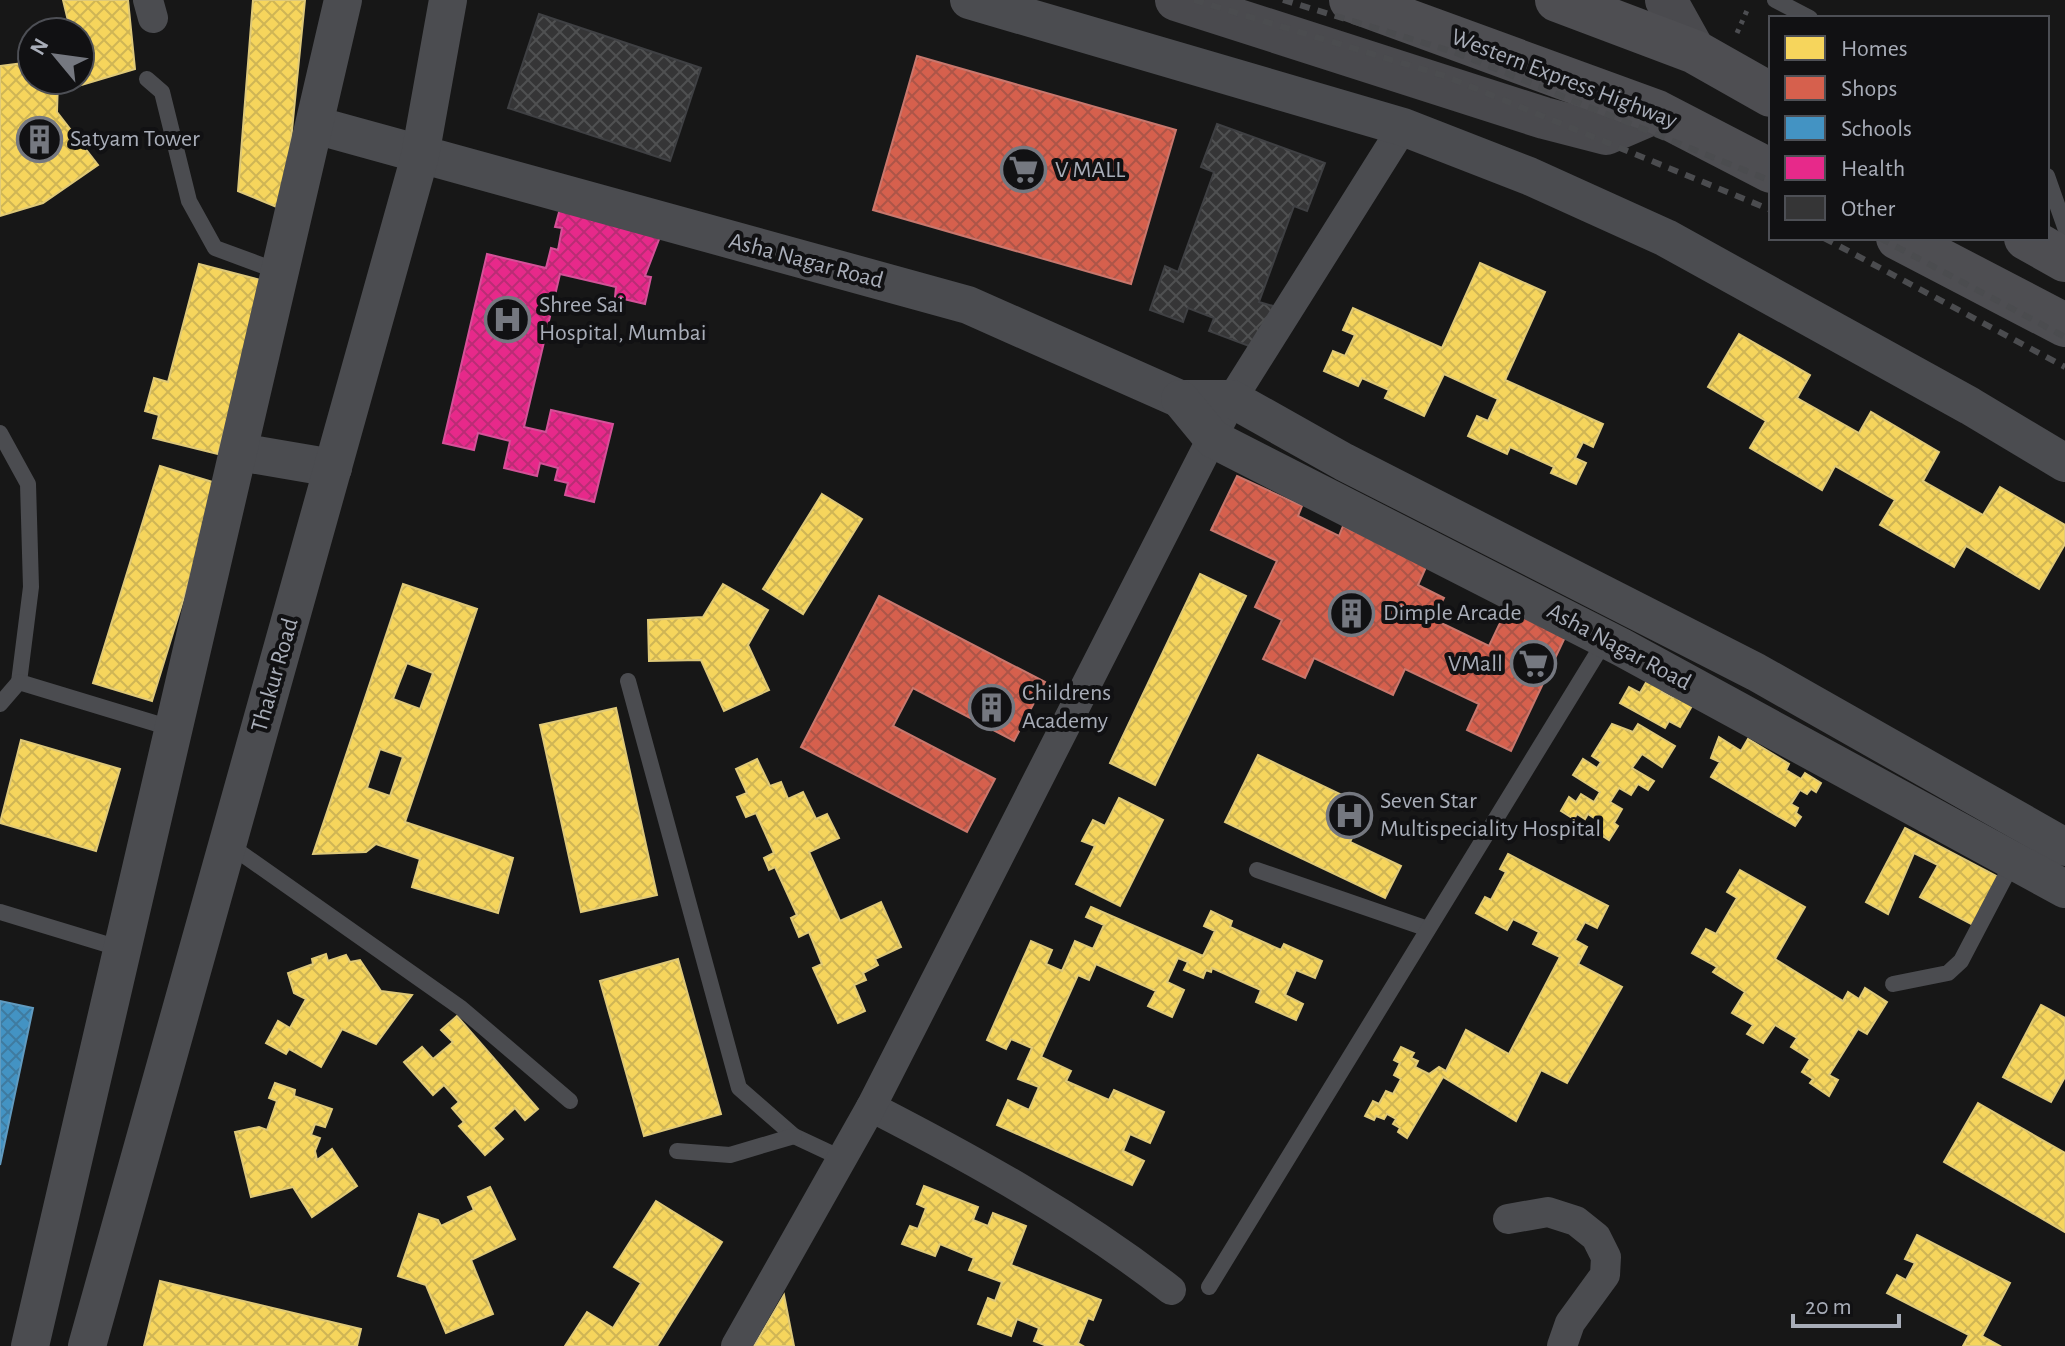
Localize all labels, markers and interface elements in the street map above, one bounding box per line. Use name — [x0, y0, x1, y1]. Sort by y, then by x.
north arrow — [16, 16, 96, 96]
legend — [1769, 16, 2049, 240]
street label: Western Express Highway — [1448, 25, 1680, 133]
text: N — [26, 35, 53, 59]
text: Homes — [1841, 37, 1908, 61]
text: Shops — [1841, 77, 1897, 101]
building icon: Satyam Tower — [15, 115, 63, 163]
text: Schools — [1841, 117, 1912, 141]
place label: Satyam Tower — [70, 127, 200, 151]
supermarket icon: V MALL — [1000, 146, 1048, 194]
text: Health — [1841, 157, 1905, 181]
place label: V MALL — [1055, 158, 1125, 182]
text: Other — [1841, 197, 1895, 221]
street label: Asha Nagar Road — [726, 229, 886, 293]
place label: Shree Sai Hospital, Mumbai — [539, 293, 707, 345]
hospital icon: Shree Sai Hospital, Mumbai — [484, 295, 532, 343]
building icon: Dimple Arcade — [1328, 589, 1376, 637]
street label: Asha Nagar Road — [1543, 599, 1695, 695]
place label: Dimple Arcade — [1383, 601, 1522, 625]
street label: Thakur Road — [247, 615, 303, 735]
supermarket icon: VMall — [1510, 640, 1558, 688]
place label: VMall — [1448, 652, 1503, 676]
place label: Childrens Academy — [1022, 681, 1111, 733]
building icon: Childrens Academy — [967, 683, 1015, 731]
place label: Seven Star Multispeciality Hospital — [1380, 789, 1601, 841]
hospital icon: Seven Star Multispeciality Hospital — [1325, 791, 1373, 839]
scale bar — [1793, 1278, 1899, 1328]
text: 20 m — [1805, 1295, 1852, 1319]

